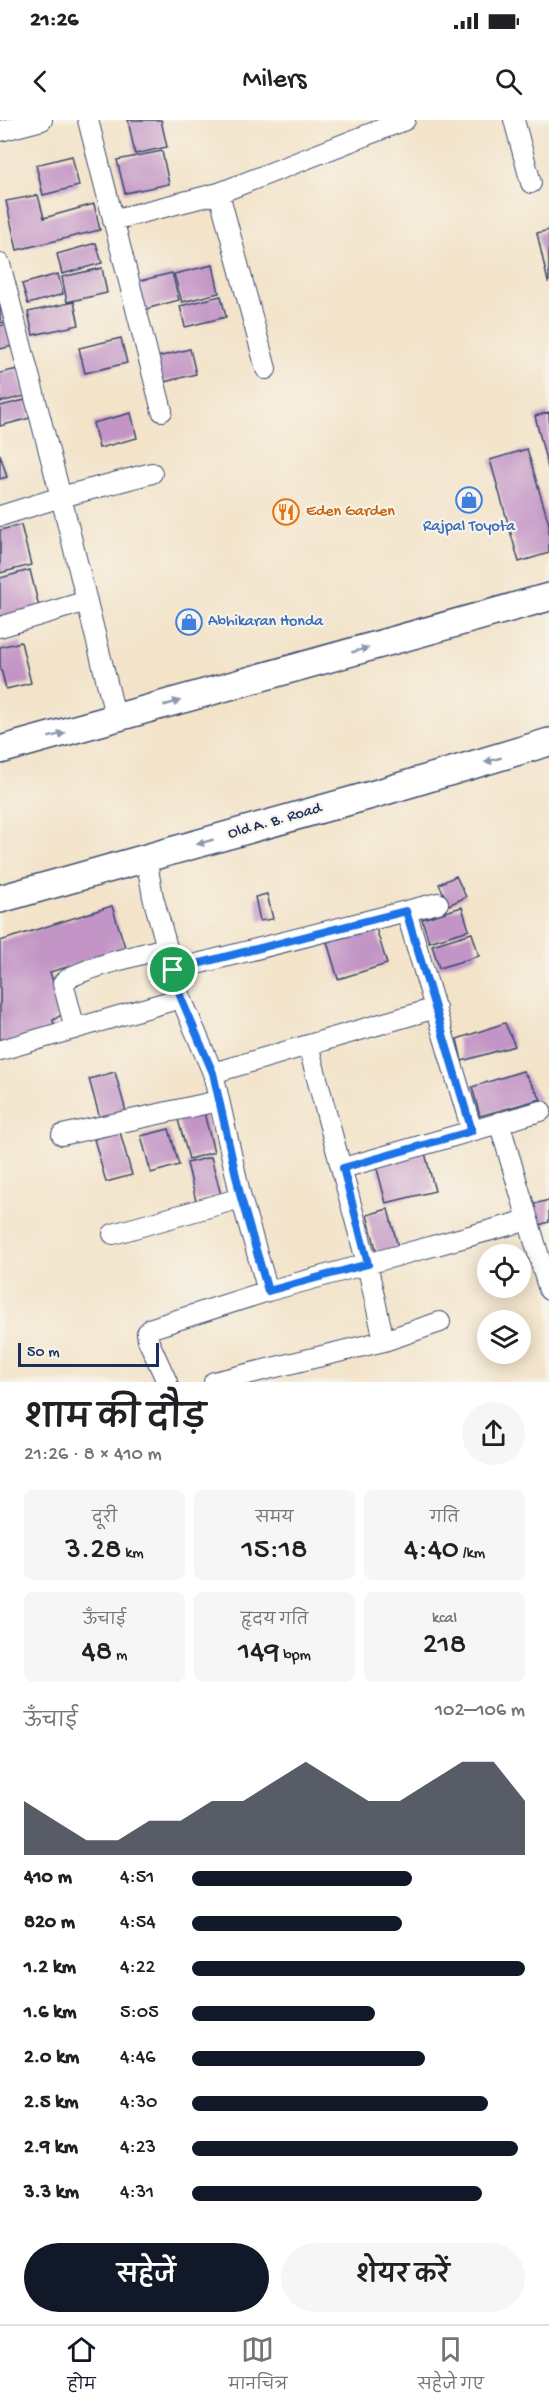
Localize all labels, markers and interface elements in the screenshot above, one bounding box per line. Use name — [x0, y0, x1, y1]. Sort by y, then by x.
text: 21:26 — [30, 8, 79, 34]
icon: back — [24, 65, 57, 98]
text: Milers — [243, 65, 306, 97]
icon: search — [492, 65, 525, 98]
shop icon: Rajpal Toyota — [454, 485, 484, 515]
restaurant icon: Eden Garden — [271, 497, 301, 527]
place label: Eden Garden — [306, 503, 395, 522]
place label: Rajpal Toyota — [423, 518, 516, 537]
shop icon: Abhikaran Honda — [174, 607, 204, 637]
place label: Abhikaran Honda — [208, 613, 324, 632]
one-way arrow — [351, 645, 369, 654]
one-way arrow — [164, 698, 182, 707]
one-way arrow — [47, 729, 66, 739]
one-way arrow — [484, 756, 502, 765]
street label: Old A. B. Road — [226, 799, 326, 844]
one-way arrow — [196, 838, 214, 847]
pin — [147, 944, 198, 995]
icon: arrive — [156, 953, 189, 986]
map controls — [477, 1244, 531, 1364]
button: locate — [477, 1244, 531, 1298]
button: layers — [477, 1310, 531, 1364]
scale bar — [18, 1340, 159, 1368]
text: 50 m — [27, 1344, 60, 1363]
text: शाम की दौड़ — [24, 1402, 206, 1440]
button: share — [462, 1402, 525, 1465]
text: 21:26 · 8 × 410 m — [24, 1444, 162, 1467]
text: दूरी — [92, 1510, 117, 1529]
text: समय — [255, 1510, 294, 1529]
text: गति — [430, 1510, 459, 1529]
text: 3.28 — [65, 1534, 121, 1569]
text: 15:18 — [242, 1534, 307, 1569]
text: 4:40 — [404, 1534, 459, 1569]
text: km — [121, 1545, 144, 1564]
text: /km — [459, 1545, 485, 1564]
text: kcal — [432, 1610, 457, 1629]
text: ऊँचाई — [83, 1612, 126, 1631]
text: हृदय गति — [241, 1612, 308, 1631]
text: 218 — [423, 1629, 466, 1664]
text: 48 — [82, 1636, 112, 1671]
text: 149 — [238, 1636, 279, 1671]
text: m — [112, 1647, 127, 1666]
text: bpm — [279, 1647, 311, 1666]
text: 102–106 m — [435, 1700, 525, 1723]
text: ऊँचाई — [24, 1711, 78, 1734]
text: 410 m — [24, 1867, 72, 1890]
text: 4:51 — [120, 1867, 154, 1890]
text: 820 m — [24, 1912, 75, 1935]
text: 4:54 — [120, 1912, 156, 1935]
text: 1.2 km — [24, 1957, 76, 1980]
text: 4:22 — [120, 1957, 155, 1980]
text: 1.6 km — [24, 2002, 76, 2025]
text: 5:05 — [120, 2002, 159, 2025]
text: 2.0 km — [24, 2047, 79, 2070]
text: 4:46 — [120, 2047, 155, 2070]
text: 2.5 km — [24, 2092, 78, 2115]
text: 4:30 — [120, 2092, 157, 2115]
text: 2.9 km — [24, 2137, 78, 2160]
text: 4:23 — [120, 2137, 156, 2160]
text: 3.3 km — [24, 2182, 79, 2205]
text: 4:31 — [120, 2182, 154, 2205]
button: सहेजें — [24, 2243, 269, 2312]
button: शेयर करें — [281, 2243, 525, 2312]
tab: होम — [65, 2333, 98, 2401]
tab: मानचित्र — [229, 2333, 287, 2401]
tab: सहेजे गए — [418, 2333, 484, 2401]

